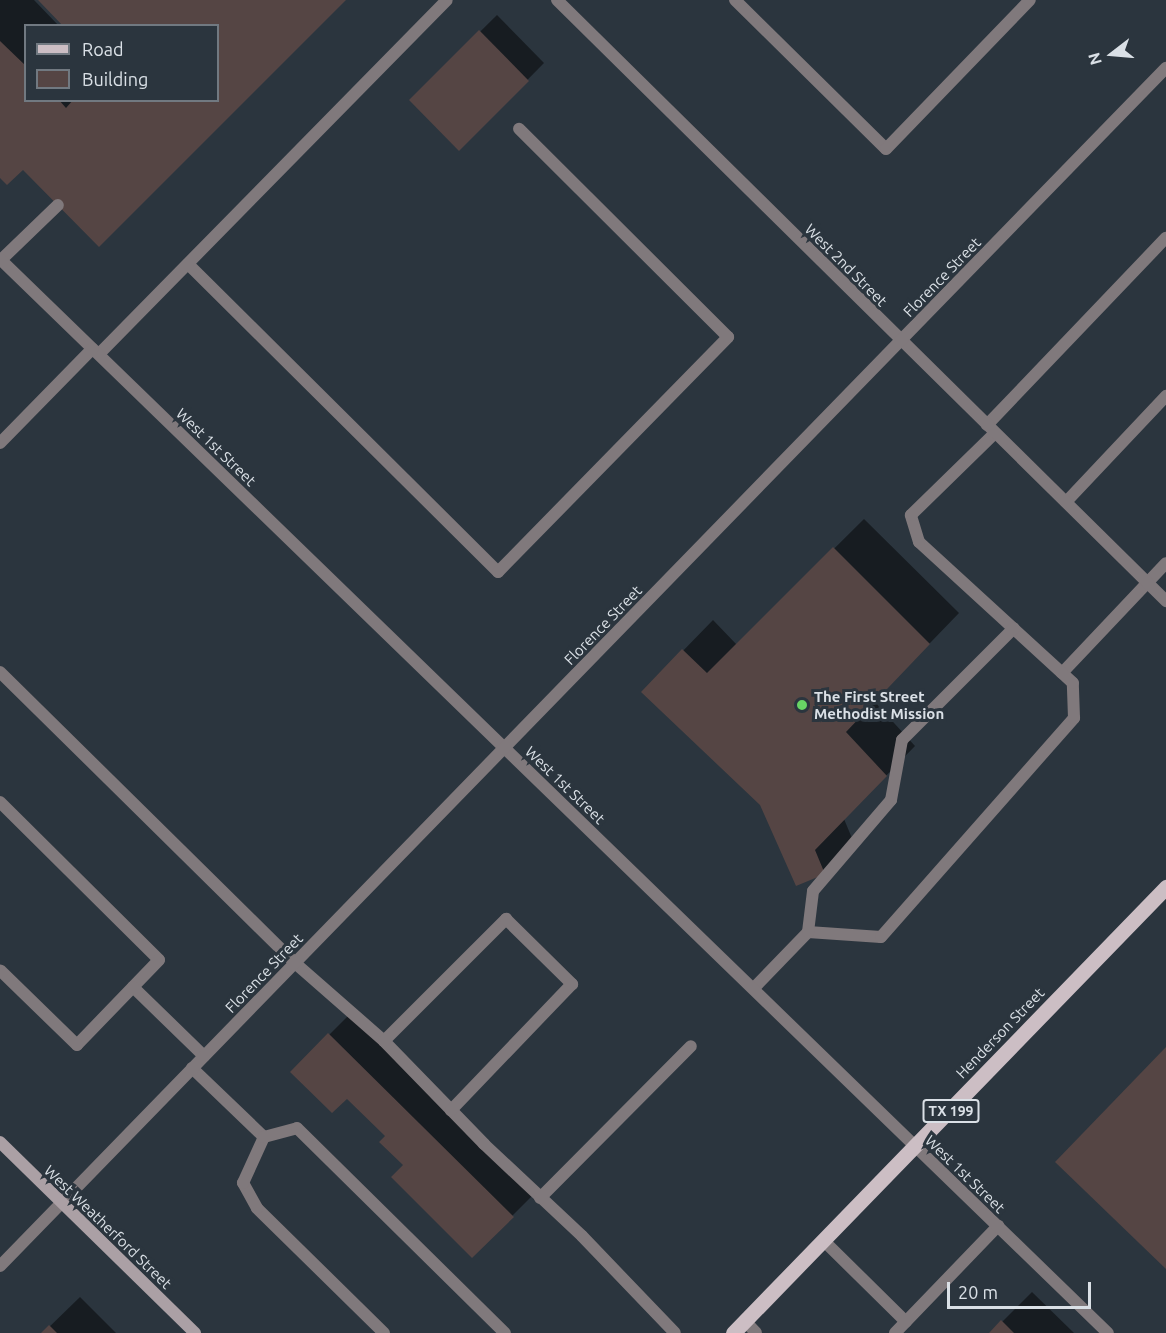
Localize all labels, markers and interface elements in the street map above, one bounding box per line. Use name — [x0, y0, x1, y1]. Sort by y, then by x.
legend — [24, 24, 219, 102]
north arrow — [1082, 24, 1142, 84]
text: Road — [82, 39, 124, 59]
text: N — [1084, 51, 1105, 67]
text: Building — [82, 69, 148, 89]
street label: West 2nd Street — [801, 220, 891, 310]
street label: Florence Street — [900, 233, 984, 321]
street label: West 1st Street — [172, 404, 260, 490]
street label: Florence Street — [561, 581, 645, 669]
place label: The First Street Methodist Mission — [814, 687, 944, 722]
marker: The First Street Methodist Mission — [795, 698, 809, 712]
street label: West 1st Street — [521, 742, 609, 828]
street label: Florence Street — [222, 929, 306, 1017]
street label: Henderson Street — [952, 984, 1048, 1082]
road number: TX 199 — [922, 1100, 980, 1122]
street label: West 1st Street — [921, 1131, 1009, 1217]
street label: West Weatherford Street — [41, 1161, 175, 1293]
scale bar — [950, 1270, 1094, 1308]
text: 20 m — [958, 1282, 998, 1302]

